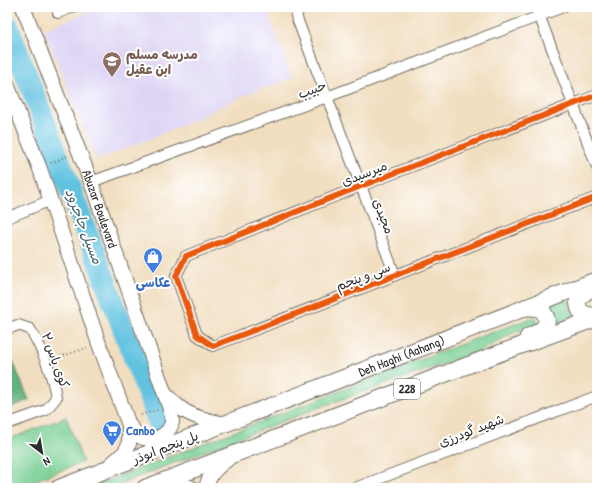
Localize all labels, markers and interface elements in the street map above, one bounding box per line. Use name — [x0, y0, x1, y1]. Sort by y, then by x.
place label: مدرسه مسلم ابن عقیل — [126, 45, 198, 78]
school or university icon: مدرسه مسلم ابن عقیل — [101, 50, 123, 78]
street label: حبیب — [295, 76, 329, 102]
street label: میرسیدی — [338, 156, 390, 190]
street label: Abuzar Boulevard — [78, 167, 122, 250]
water label: مسیل جاجرود — [61, 185, 108, 267]
street label: مجیدی — [369, 196, 399, 236]
shop icon: عکاسى — [142, 246, 164, 274]
street label: سی و پنجم — [333, 257, 394, 297]
place label: عکاسى — [136, 273, 170, 291]
street label: کوی یاس ۲ — [38, 330, 75, 391]
street label: Deh Haghi (Aahang) — [356, 331, 447, 380]
road number: 228 — [394, 379, 420, 399]
street label: شهید گودرزی — [436, 409, 506, 451]
supermarket icon: Canbo — [101, 419, 123, 447]
place label: Canbo — [126, 421, 155, 439]
street label: پل پنجم ابوذر — [128, 426, 202, 470]
north arrow — [22, 433, 62, 473]
text: N — [41, 454, 53, 469]

